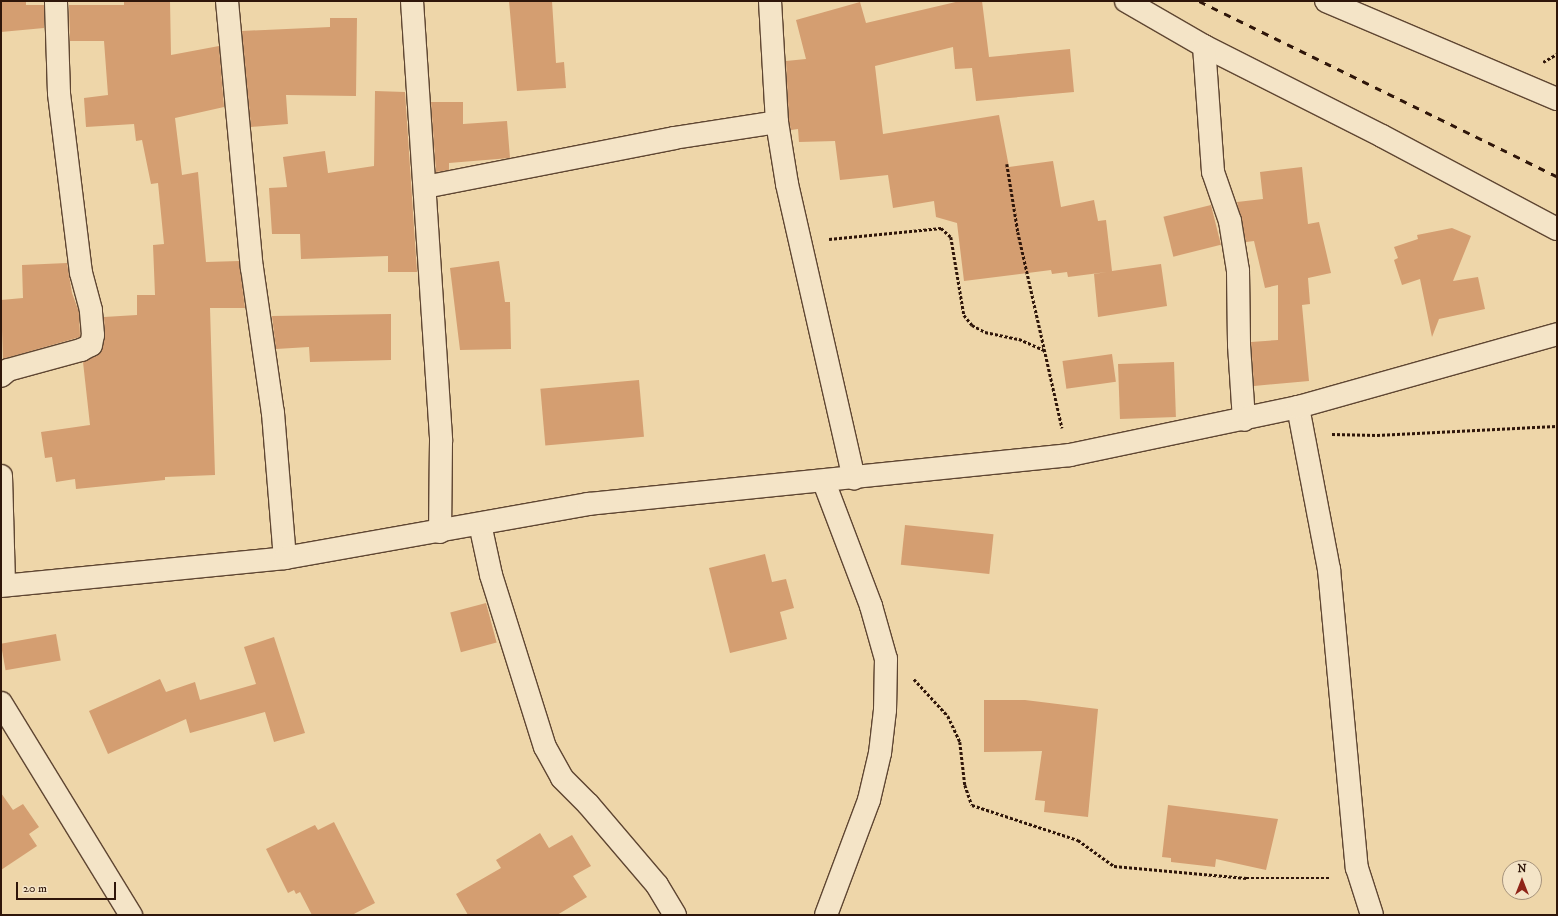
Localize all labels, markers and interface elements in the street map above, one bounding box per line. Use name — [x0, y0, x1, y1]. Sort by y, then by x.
north arrow — [1502, 860, 1542, 900]
text: N — [1517, 862, 1527, 876]
scale bar — [18, 874, 118, 900]
text: 20 m — [23, 881, 47, 896]

